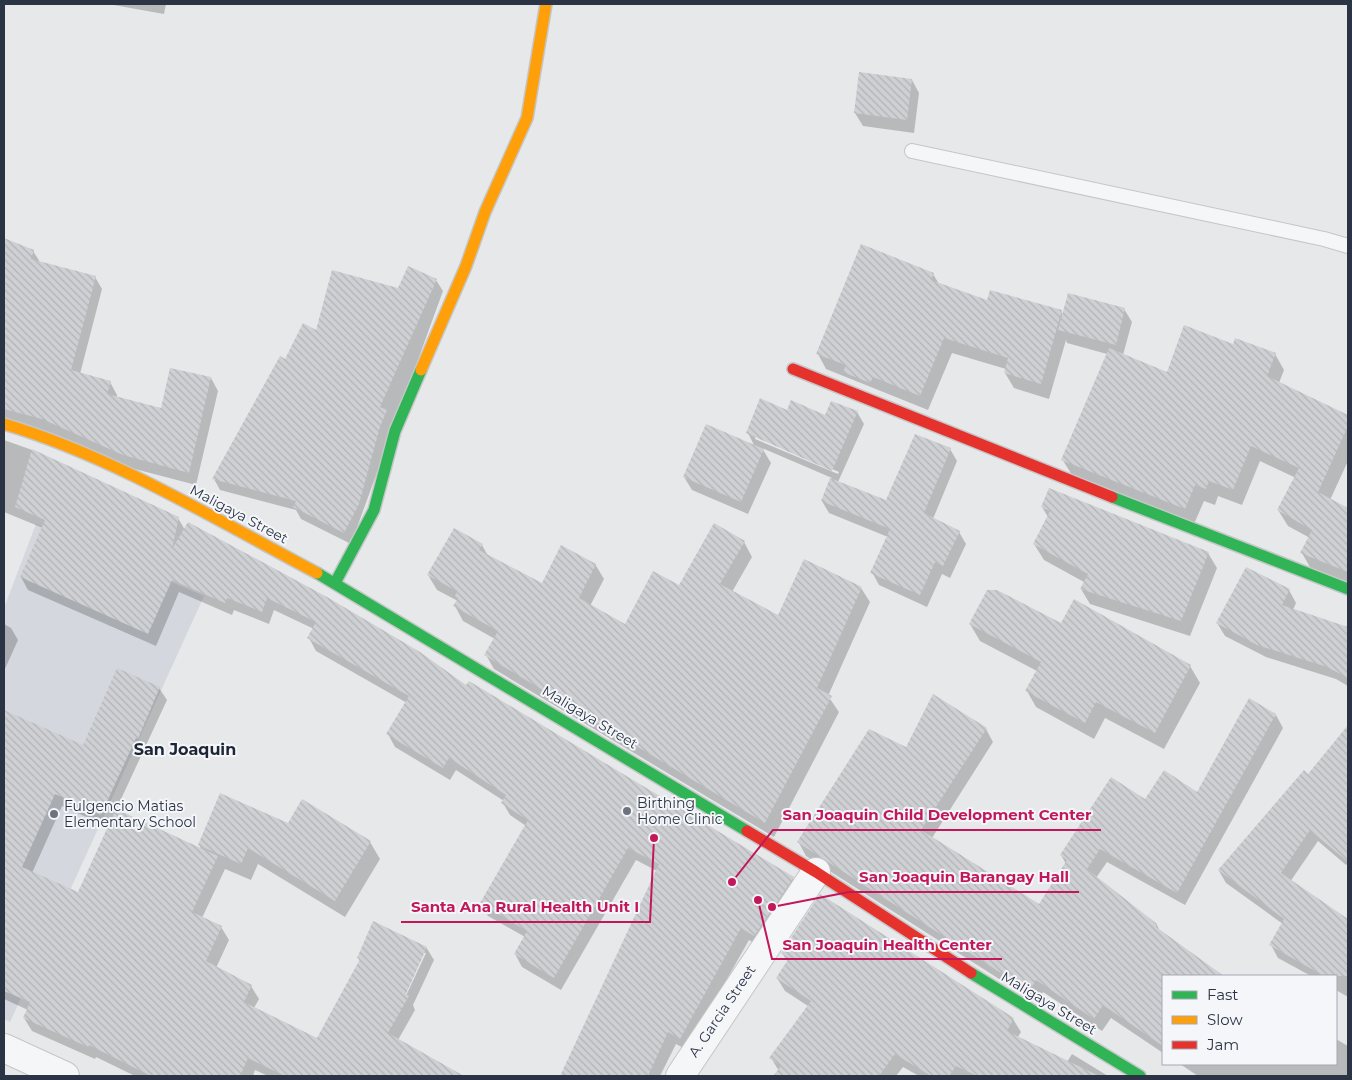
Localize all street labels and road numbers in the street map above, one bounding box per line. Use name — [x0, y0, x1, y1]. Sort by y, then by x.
street label: Maligaya Street — [187, 481, 291, 548]
street label: Maligaya Street — [539, 681, 641, 753]
street label: A. Garcia Street — [684, 961, 760, 1061]
street label: Maligaya Street — [998, 967, 1100, 1039]

